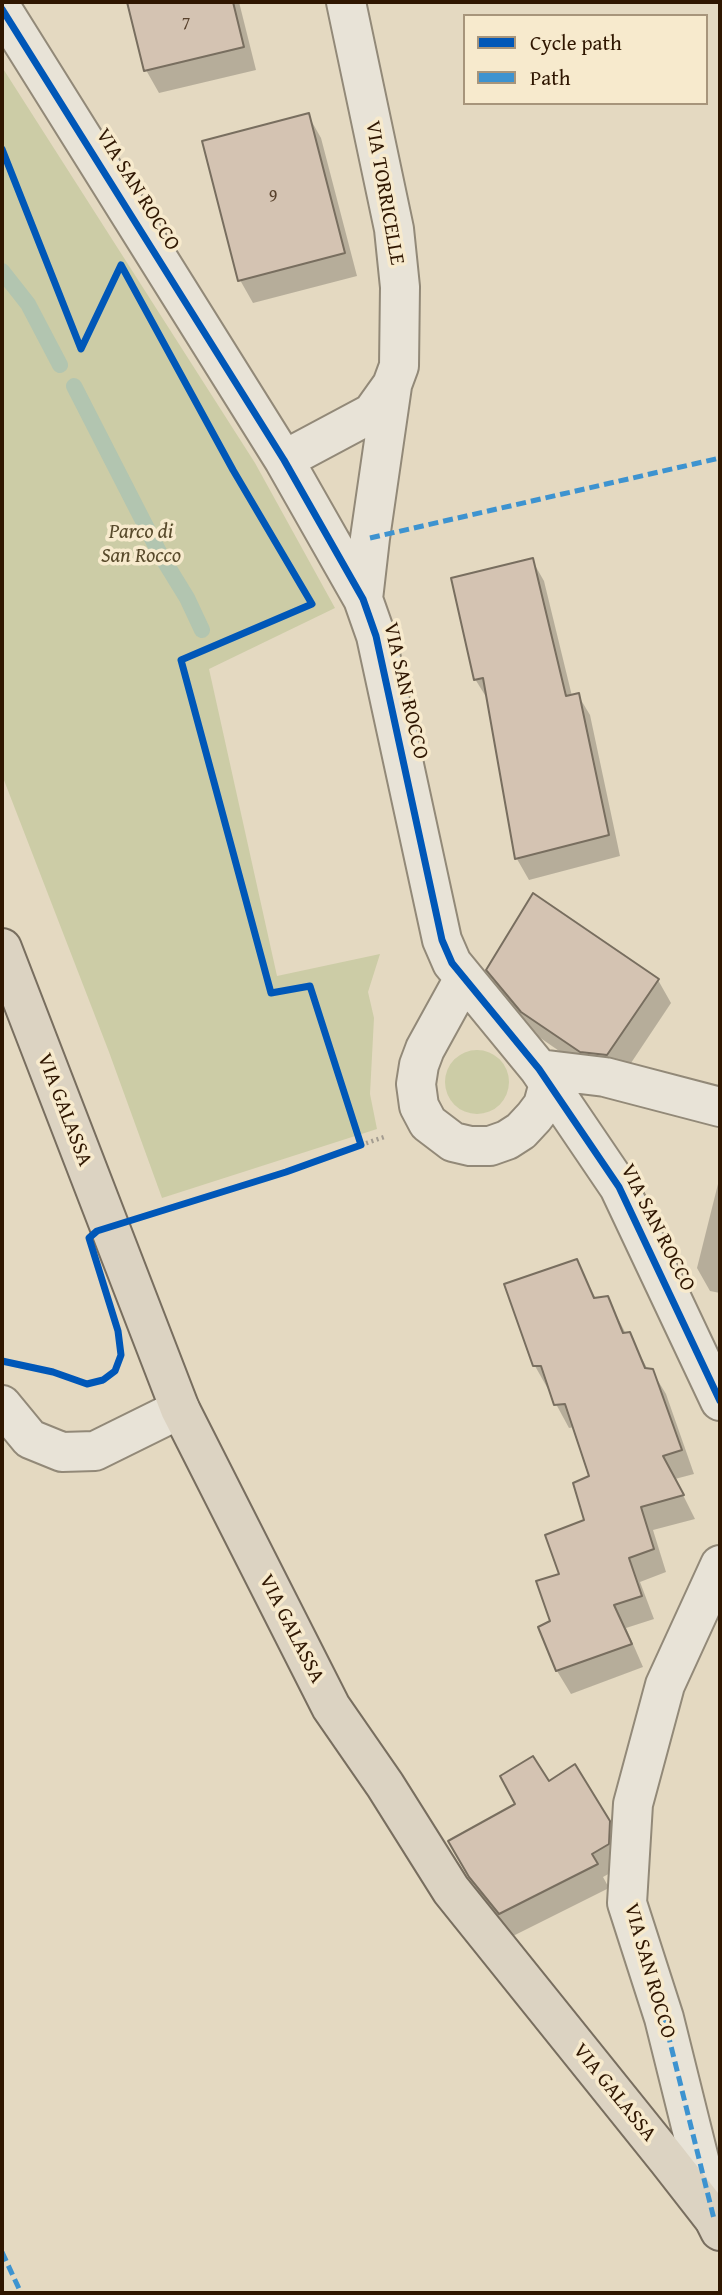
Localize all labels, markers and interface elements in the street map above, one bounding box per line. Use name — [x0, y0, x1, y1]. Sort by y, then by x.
house number: 7 — [182, 13, 190, 35]
legend — [463, 14, 708, 105]
text: Cycle path — [530, 27, 622, 58]
text: Path — [530, 62, 570, 93]
street label: VIA TORRICELLE — [359, 119, 409, 267]
street label: VIA SAN ROCCO — [89, 124, 185, 256]
house number: 9 — [269, 186, 277, 208]
park label: Parco di San Rocco — [101, 520, 181, 570]
street label: VIA SAN ROCCO — [377, 620, 433, 762]
street label: VIA GALASSA — [31, 1050, 97, 1170]
street label: VIA SAN ROCCO — [614, 1160, 700, 1296]
street label: VIA GALASSA — [253, 1570, 329, 1688]
street label: VIA SAN ROCCO — [618, 1901, 680, 2041]
street label: VIA GALASSA — [567, 2039, 661, 2147]

